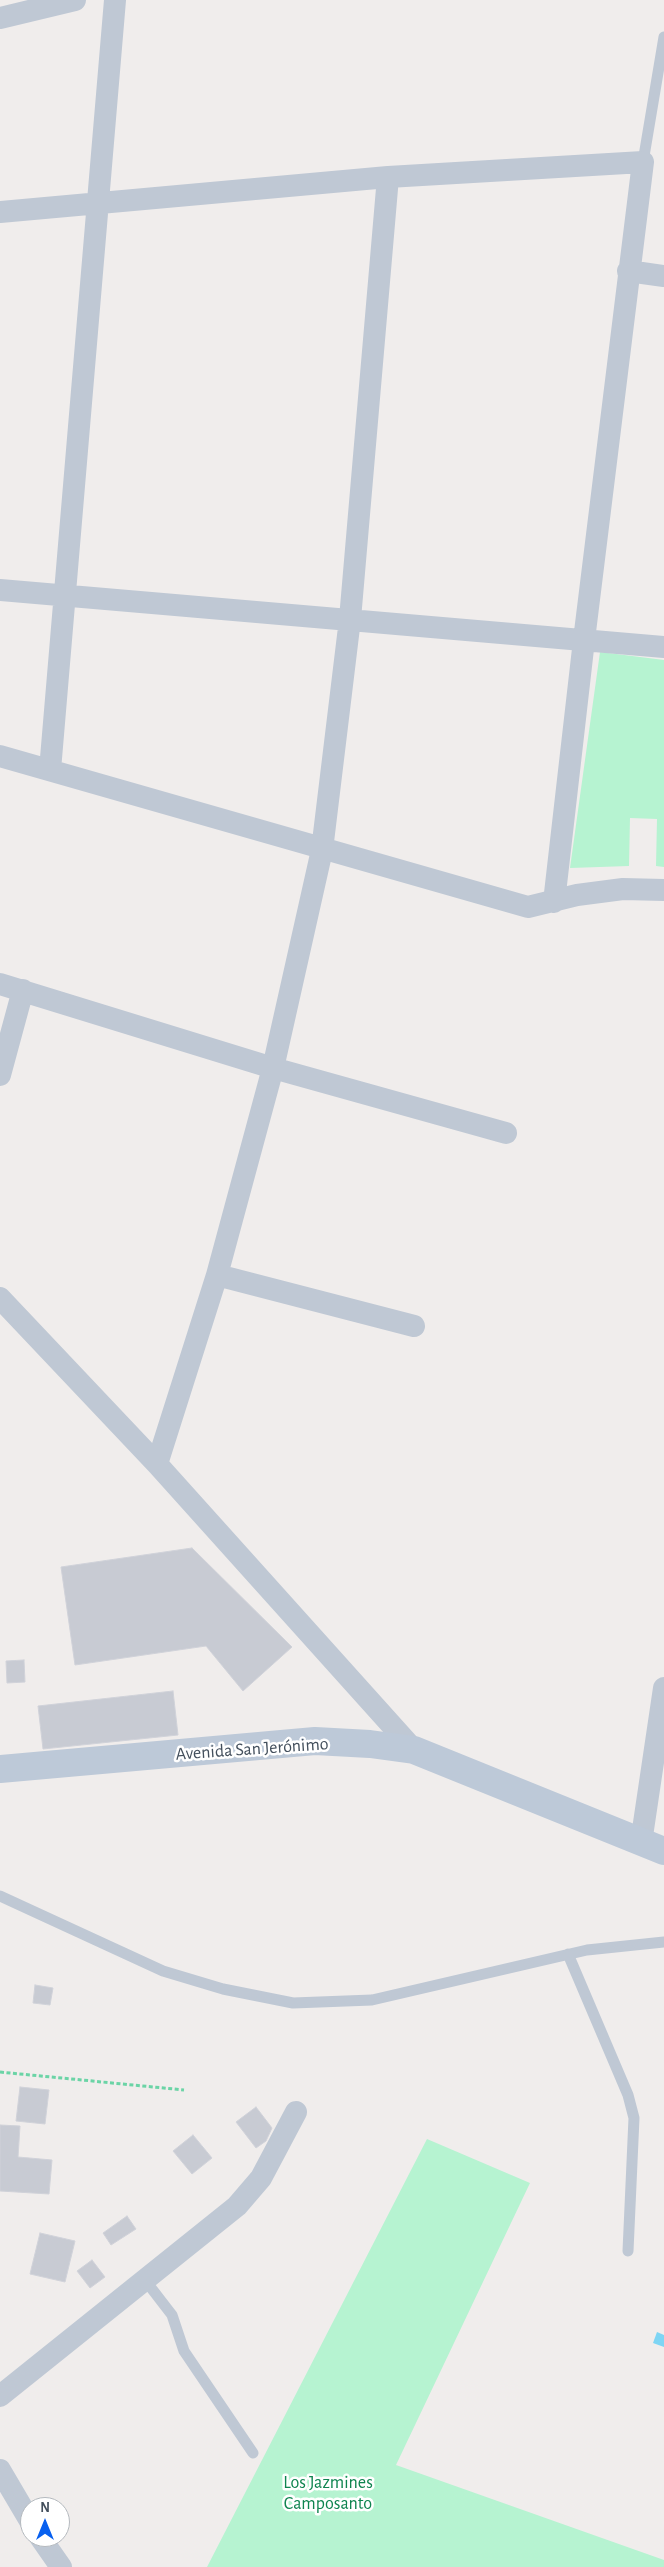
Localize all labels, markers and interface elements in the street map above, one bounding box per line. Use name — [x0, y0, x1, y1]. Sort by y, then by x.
street label: Avenida San Jerónimo — [175, 1733, 329, 1765]
park label: Los Jazmines Camposanto — [283, 2472, 373, 2514]
north arrow — [20, 2497, 70, 2547]
text: N — [40, 2501, 50, 2515]

